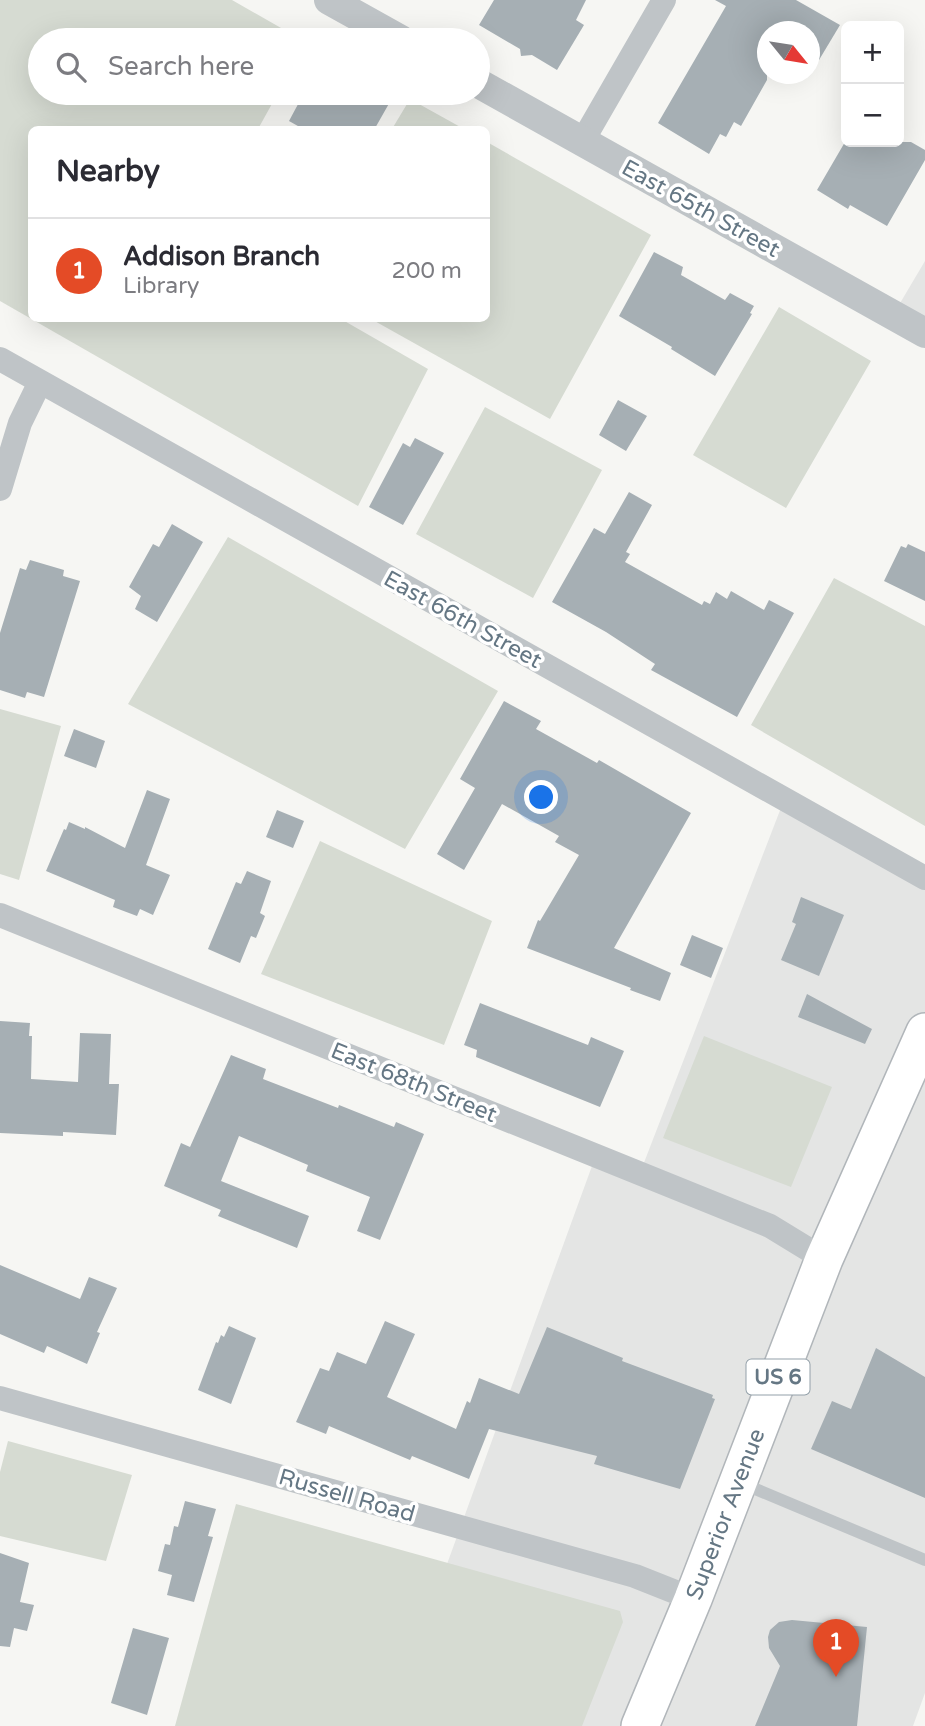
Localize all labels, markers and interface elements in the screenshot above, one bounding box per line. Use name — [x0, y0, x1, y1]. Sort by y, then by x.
north arrow — [757, 21, 820, 84]
map controls — [841, 21, 904, 147]
button: + — [841, 21, 904, 84]
search box — [28, 28, 490, 105]
icon: search — [52, 48, 90, 86]
text: Search here — [108, 51, 254, 82]
button: − — [841, 84, 904, 147]
text: Nearby — [56, 153, 160, 190]
street label: East 65th Street — [617, 154, 785, 264]
text: Addison Branch — [123, 241, 320, 272]
text: 1 — [72, 257, 86, 285]
text: 200 m — [392, 257, 462, 285]
text: Library — [123, 272, 199, 300]
street label: East 66th Street — [379, 565, 547, 675]
your location — [524, 780, 558, 814]
street label: East 68th Street — [327, 1037, 501, 1129]
road number: US 6 — [746, 1360, 810, 1394]
street label: Superior Avenue — [680, 1425, 771, 1604]
street label: Russell Road — [275, 1463, 418, 1529]
pin: 1 — [813, 1619, 859, 1677]

